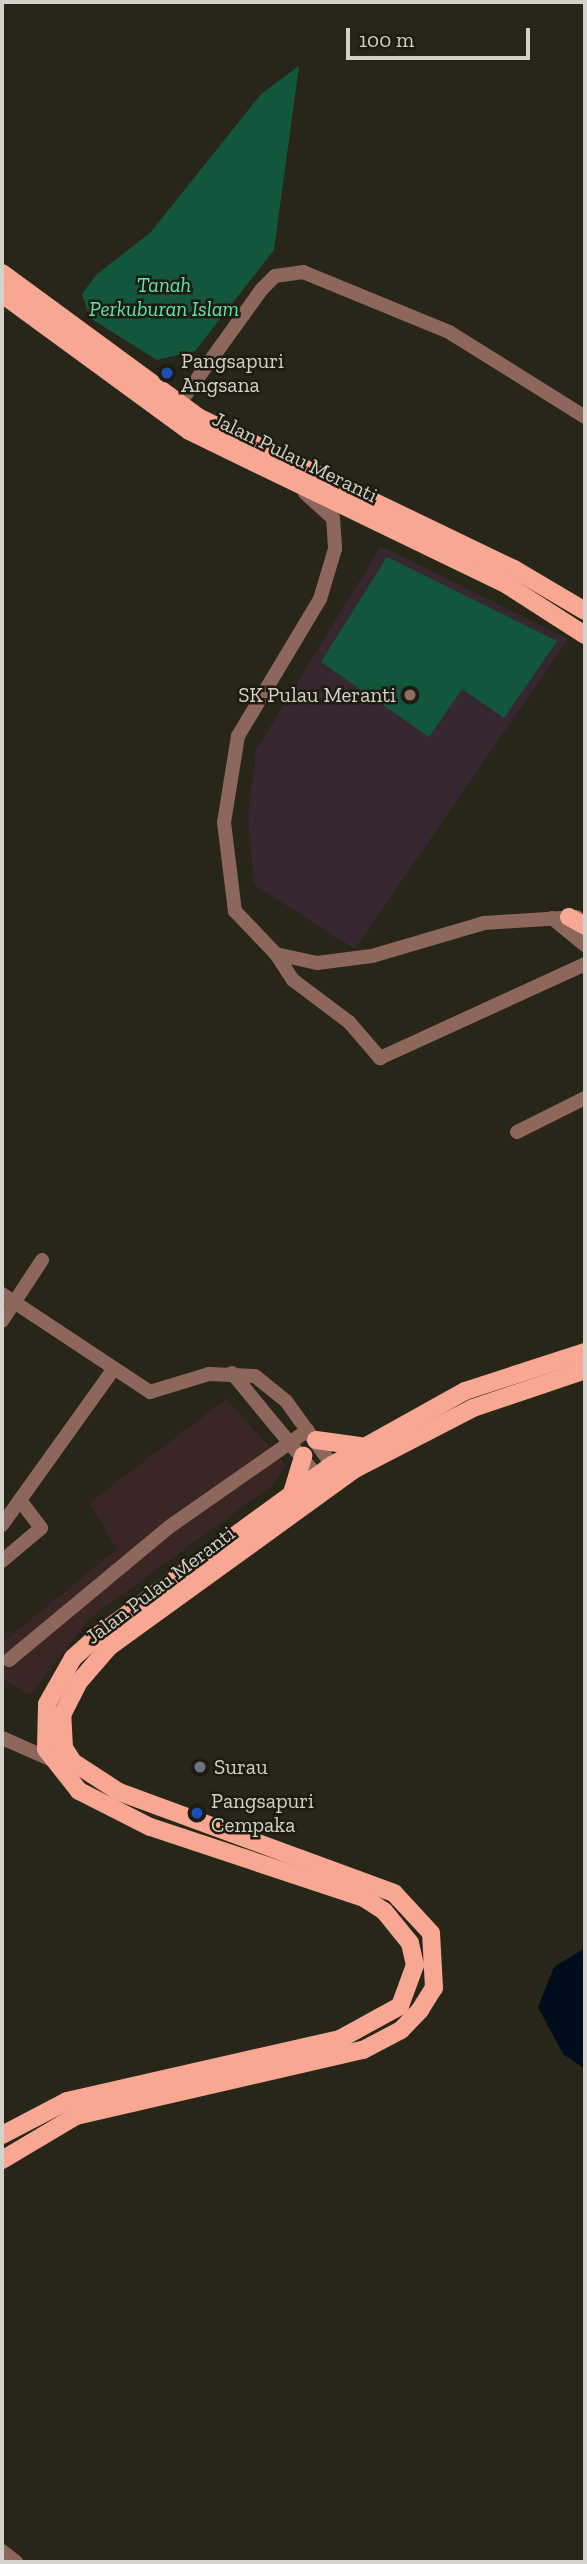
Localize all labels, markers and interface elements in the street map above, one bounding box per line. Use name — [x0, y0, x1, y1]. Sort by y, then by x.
scale bar — [349, 14, 533, 58]
text: 100 m — [359, 27, 414, 52]
park label: Tanah Perkuburan Islam — [89, 272, 239, 322]
place label: Pangsapuri Angsana — [181, 348, 284, 398]
marker: Pangsapuri Angsana — [159, 365, 175, 381]
street label: Jalan Pulau Meranti — [208, 406, 382, 508]
place label: SK Pulau Meranti — [238, 682, 396, 708]
marker: SK Pulau Meranti — [402, 687, 418, 703]
street label: Jalan Pulau Meranti — [80, 1521, 240, 1649]
place label: Surau — [214, 1754, 268, 1780]
marker: Surau — [192, 1759, 208, 1775]
place label: Pangsapuri Cempaka — [211, 1788, 314, 1838]
marker: Pangsapuri Cempaka — [189, 1805, 205, 1821]

